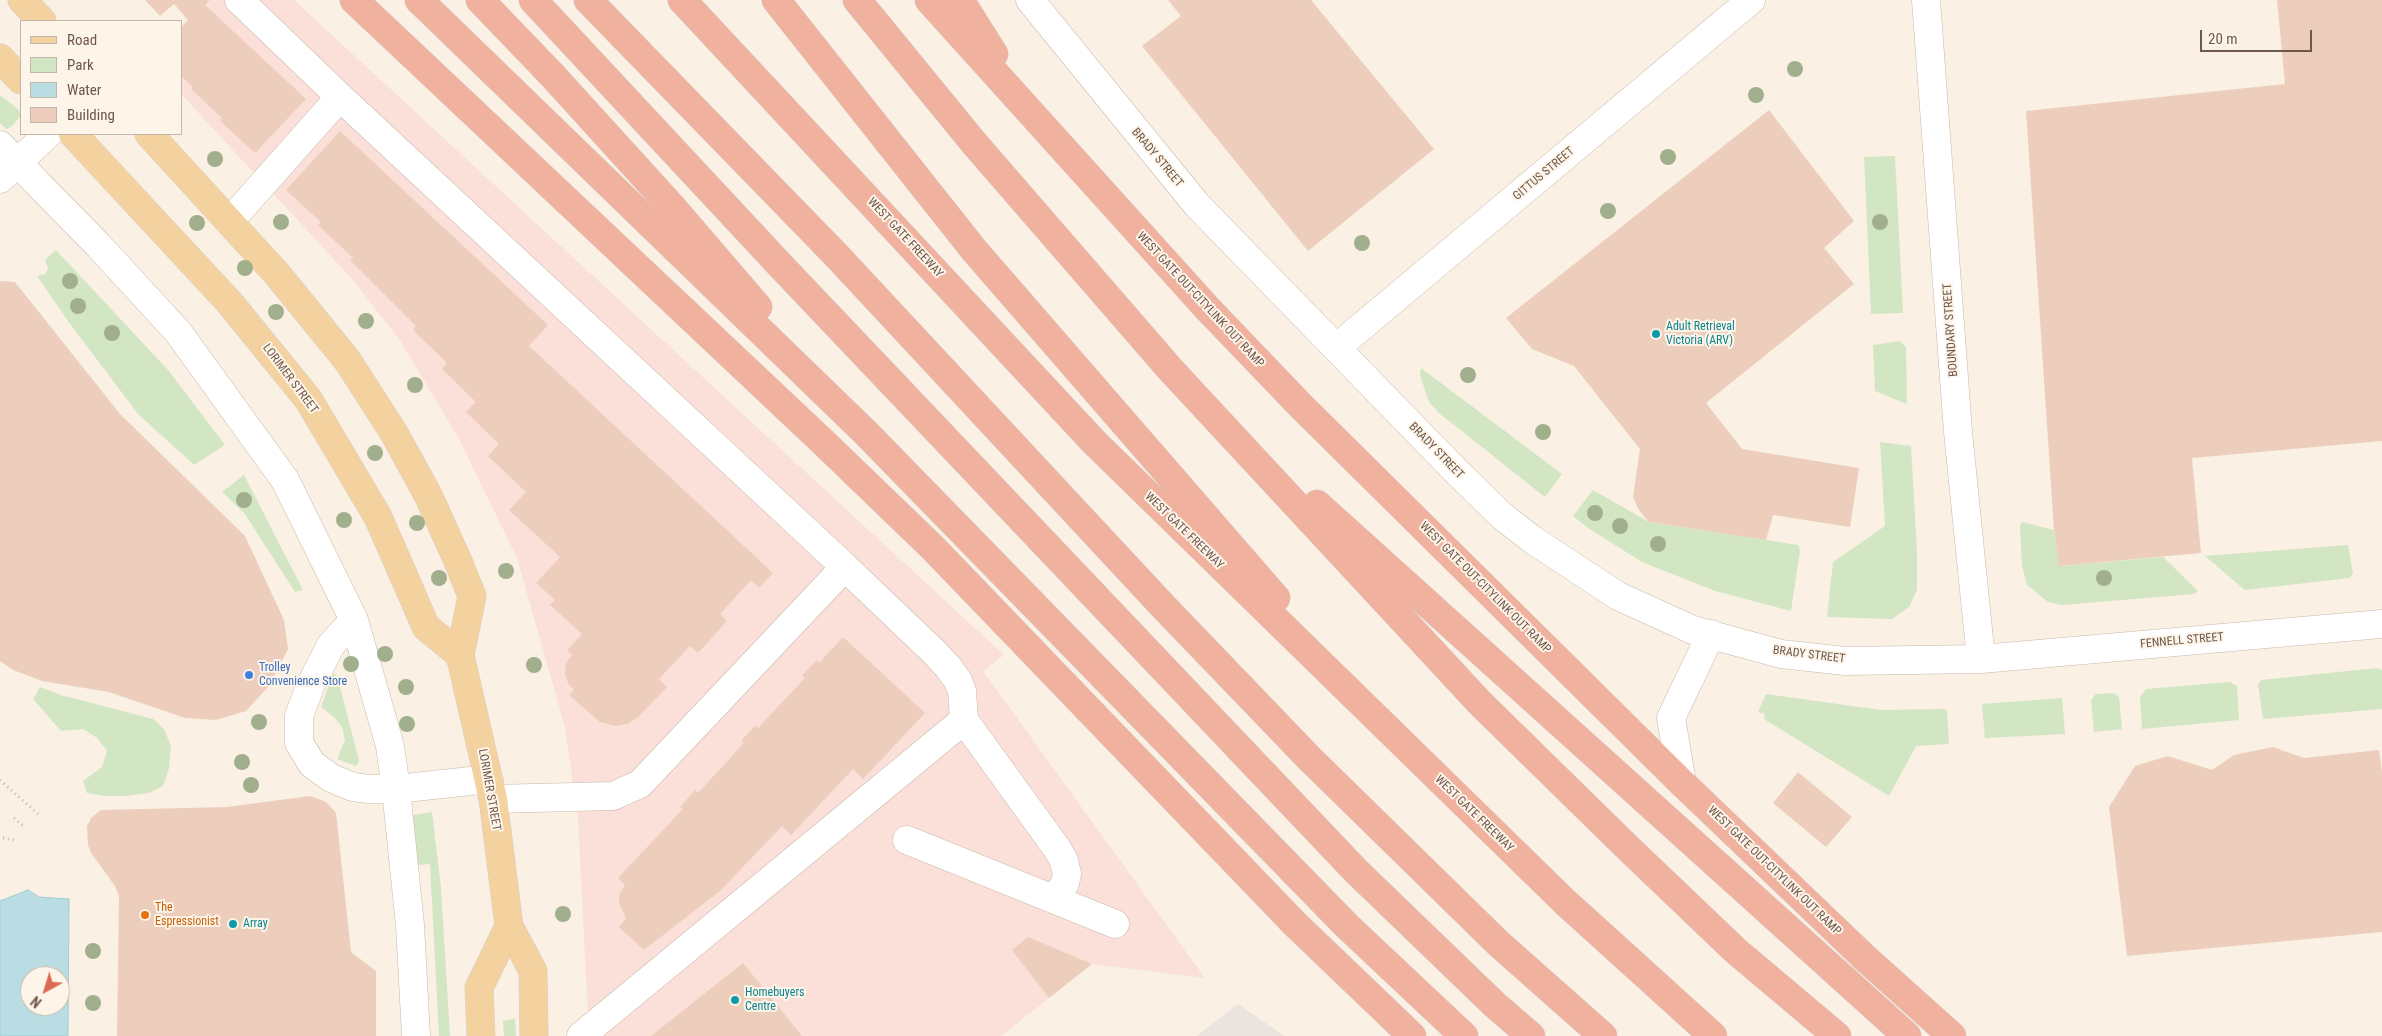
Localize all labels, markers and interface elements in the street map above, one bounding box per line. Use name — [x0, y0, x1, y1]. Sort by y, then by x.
legend — [20, 20, 182, 135]
scale bar — [2202, 20, 2314, 52]
text: 20 m — [2208, 30, 2238, 48]
text: Road — [67, 31, 97, 49]
text: Park — [67, 56, 94, 74]
text: Water — [67, 81, 101, 99]
text: Building — [67, 106, 115, 124]
street label: BRADY STREET — [1128, 126, 1186, 190]
street label: GITTUS STREET — [1511, 144, 1577, 204]
street label: WEST GATE FREEWAY — [864, 195, 946, 281]
street label: WEST GATE OUT-CITYLINK OUT RAMP — [1133, 229, 1267, 371]
street label: BOUNDARY STREET — [1941, 283, 1961, 377]
place label: Adult Retrieval Victoria (ARV) — [1666, 320, 1735, 348]
marker: Adult Retrieval Victoria (ARV) — [1650, 328, 1662, 340]
street label: LORIMER STREET — [259, 341, 321, 417]
street label: BRADY STREET — [1406, 420, 1466, 482]
street label: WEST GATE FREEWAY — [1142, 490, 1226, 572]
street label: WEST GATE OUT-CITYLINK OUT RAMP — [1416, 519, 1554, 657]
street label: FENNELL STREET — [2140, 630, 2224, 652]
street label: BRADY STREET — [1772, 643, 1846, 667]
place label: Trolley Convenience Store — [259, 661, 347, 689]
marker: Trolley Convenience Store — [243, 669, 255, 681]
street label: LORIMER STREET — [475, 748, 503, 832]
street label: WEST GATE FREEWAY — [1432, 773, 1516, 855]
street label: WEST GATE OUT-CITYLINK OUT RAMP — [1704, 803, 1844, 939]
place label: The Espressionist — [155, 901, 219, 929]
marker: The Espressionist — [139, 909, 151, 921]
place label: Array — [243, 917, 268, 931]
marker: Array — [227, 918, 239, 930]
north arrow — [20, 966, 70, 1016]
place label: Homebuyers Centre — [745, 986, 805, 1014]
text: N — [28, 993, 45, 1011]
marker: Homebuyers Centre — [729, 994, 741, 1006]

